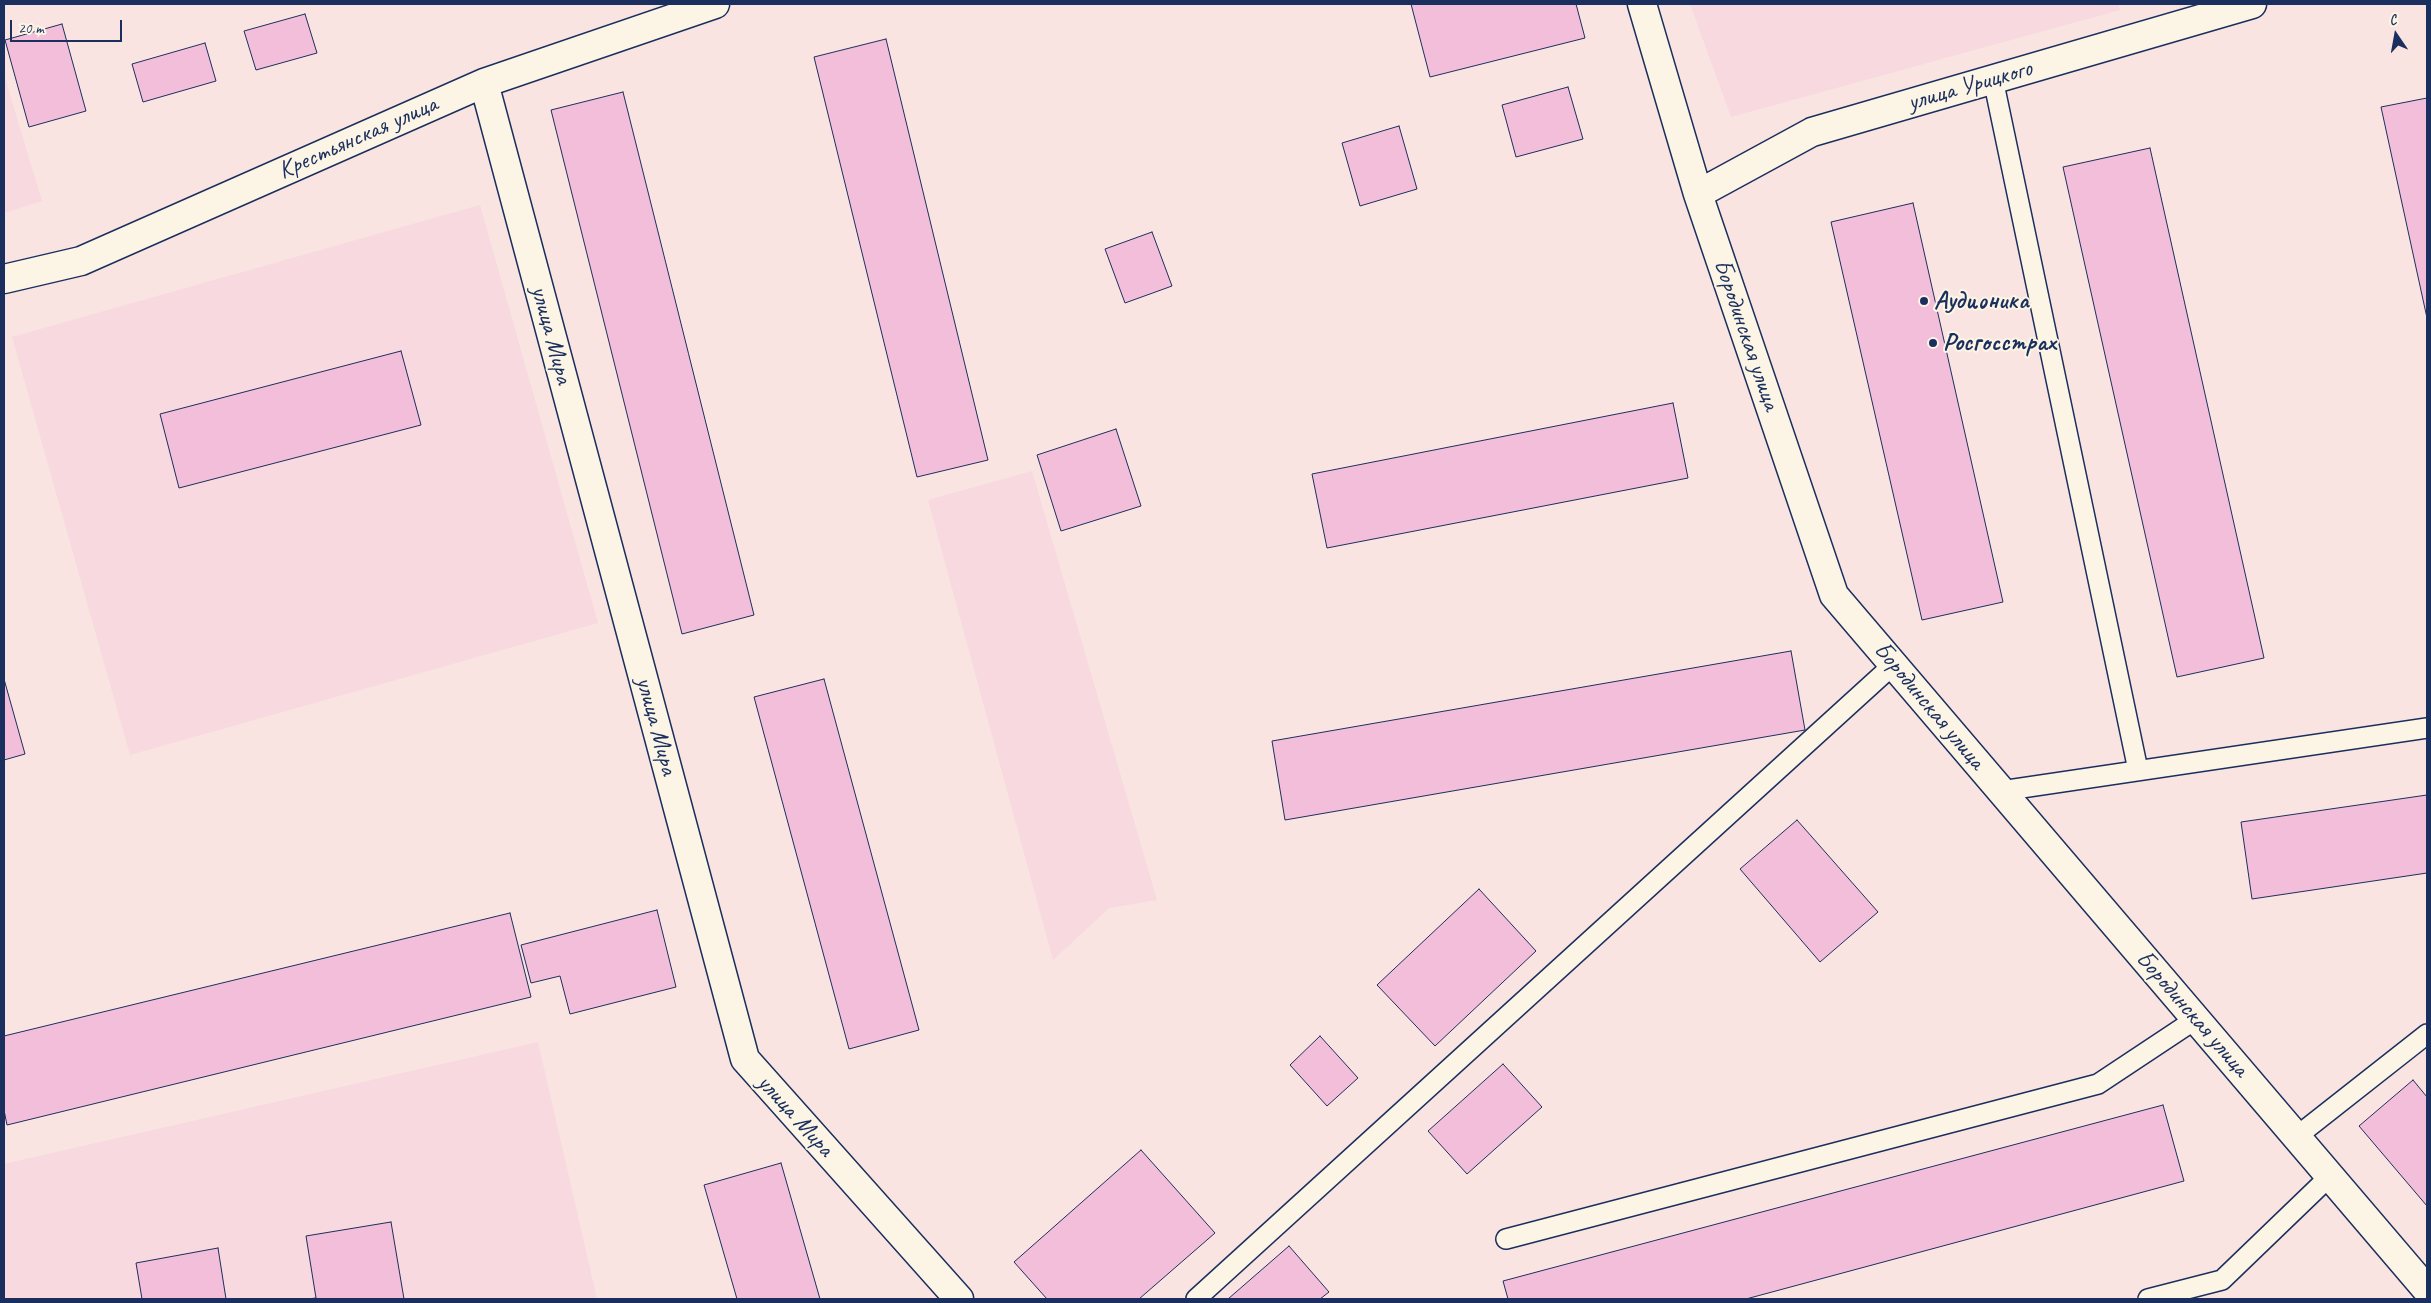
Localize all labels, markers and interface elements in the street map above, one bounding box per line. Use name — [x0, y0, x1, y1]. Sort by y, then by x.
scale bar — [12, 10, 125, 42]
north arrow — [2371, 10, 2421, 60]
text: С — [2388, 11, 2398, 29]
text: 20 m — [18, 19, 44, 38]
street label: улица Урицкого — [1904, 54, 2036, 118]
street label: Крестьянская улица — [274, 90, 442, 186]
street label: Бородинская улица — [1706, 256, 1786, 414]
street label: улица Мира — [523, 283, 579, 387]
place label: Аудионика — [1934, 286, 2029, 316]
marker: Аудионика — [1918, 295, 1930, 307]
place label: Росгосстрах — [1943, 328, 2056, 358]
marker: Росгосстрах — [1927, 337, 1939, 349]
street label: Бородинская улица — [1867, 636, 1991, 776]
street label: улица Мира — [628, 674, 684, 778]
street label: Бородинская улица — [2129, 945, 2255, 1083]
street label: улица Мира — [750, 1069, 840, 1163]

